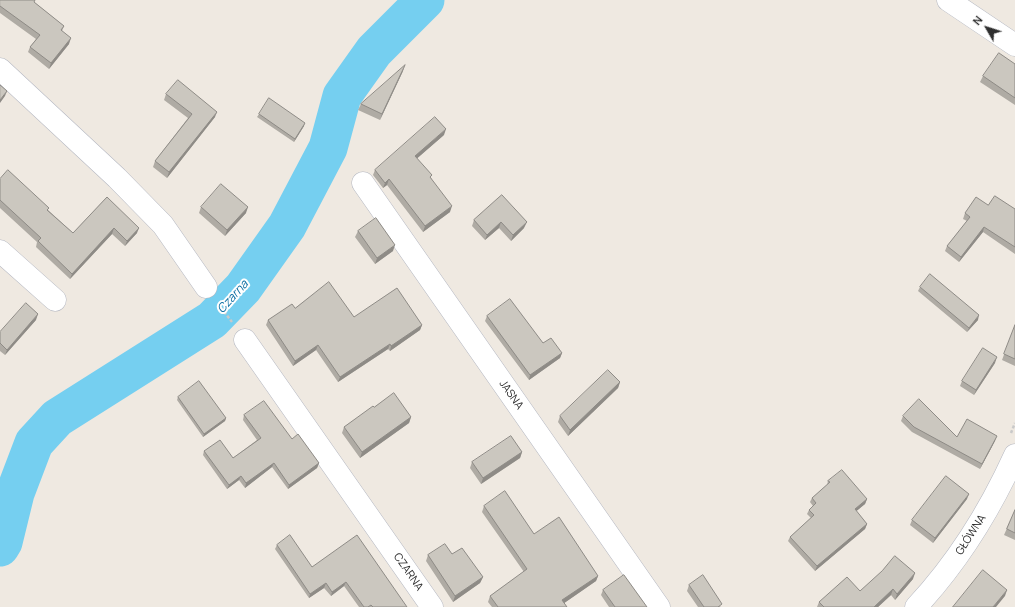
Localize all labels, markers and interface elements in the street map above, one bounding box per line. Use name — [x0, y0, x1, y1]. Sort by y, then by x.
north arrow — [967, 8, 1007, 48]
text: N — [969, 12, 986, 28]
water label: Czarna — [214, 278, 252, 316]
street label: JASNA — [496, 378, 526, 412]
street label: GŁÓWNA — [953, 512, 989, 558]
street label: CZARNA — [390, 551, 426, 593]

